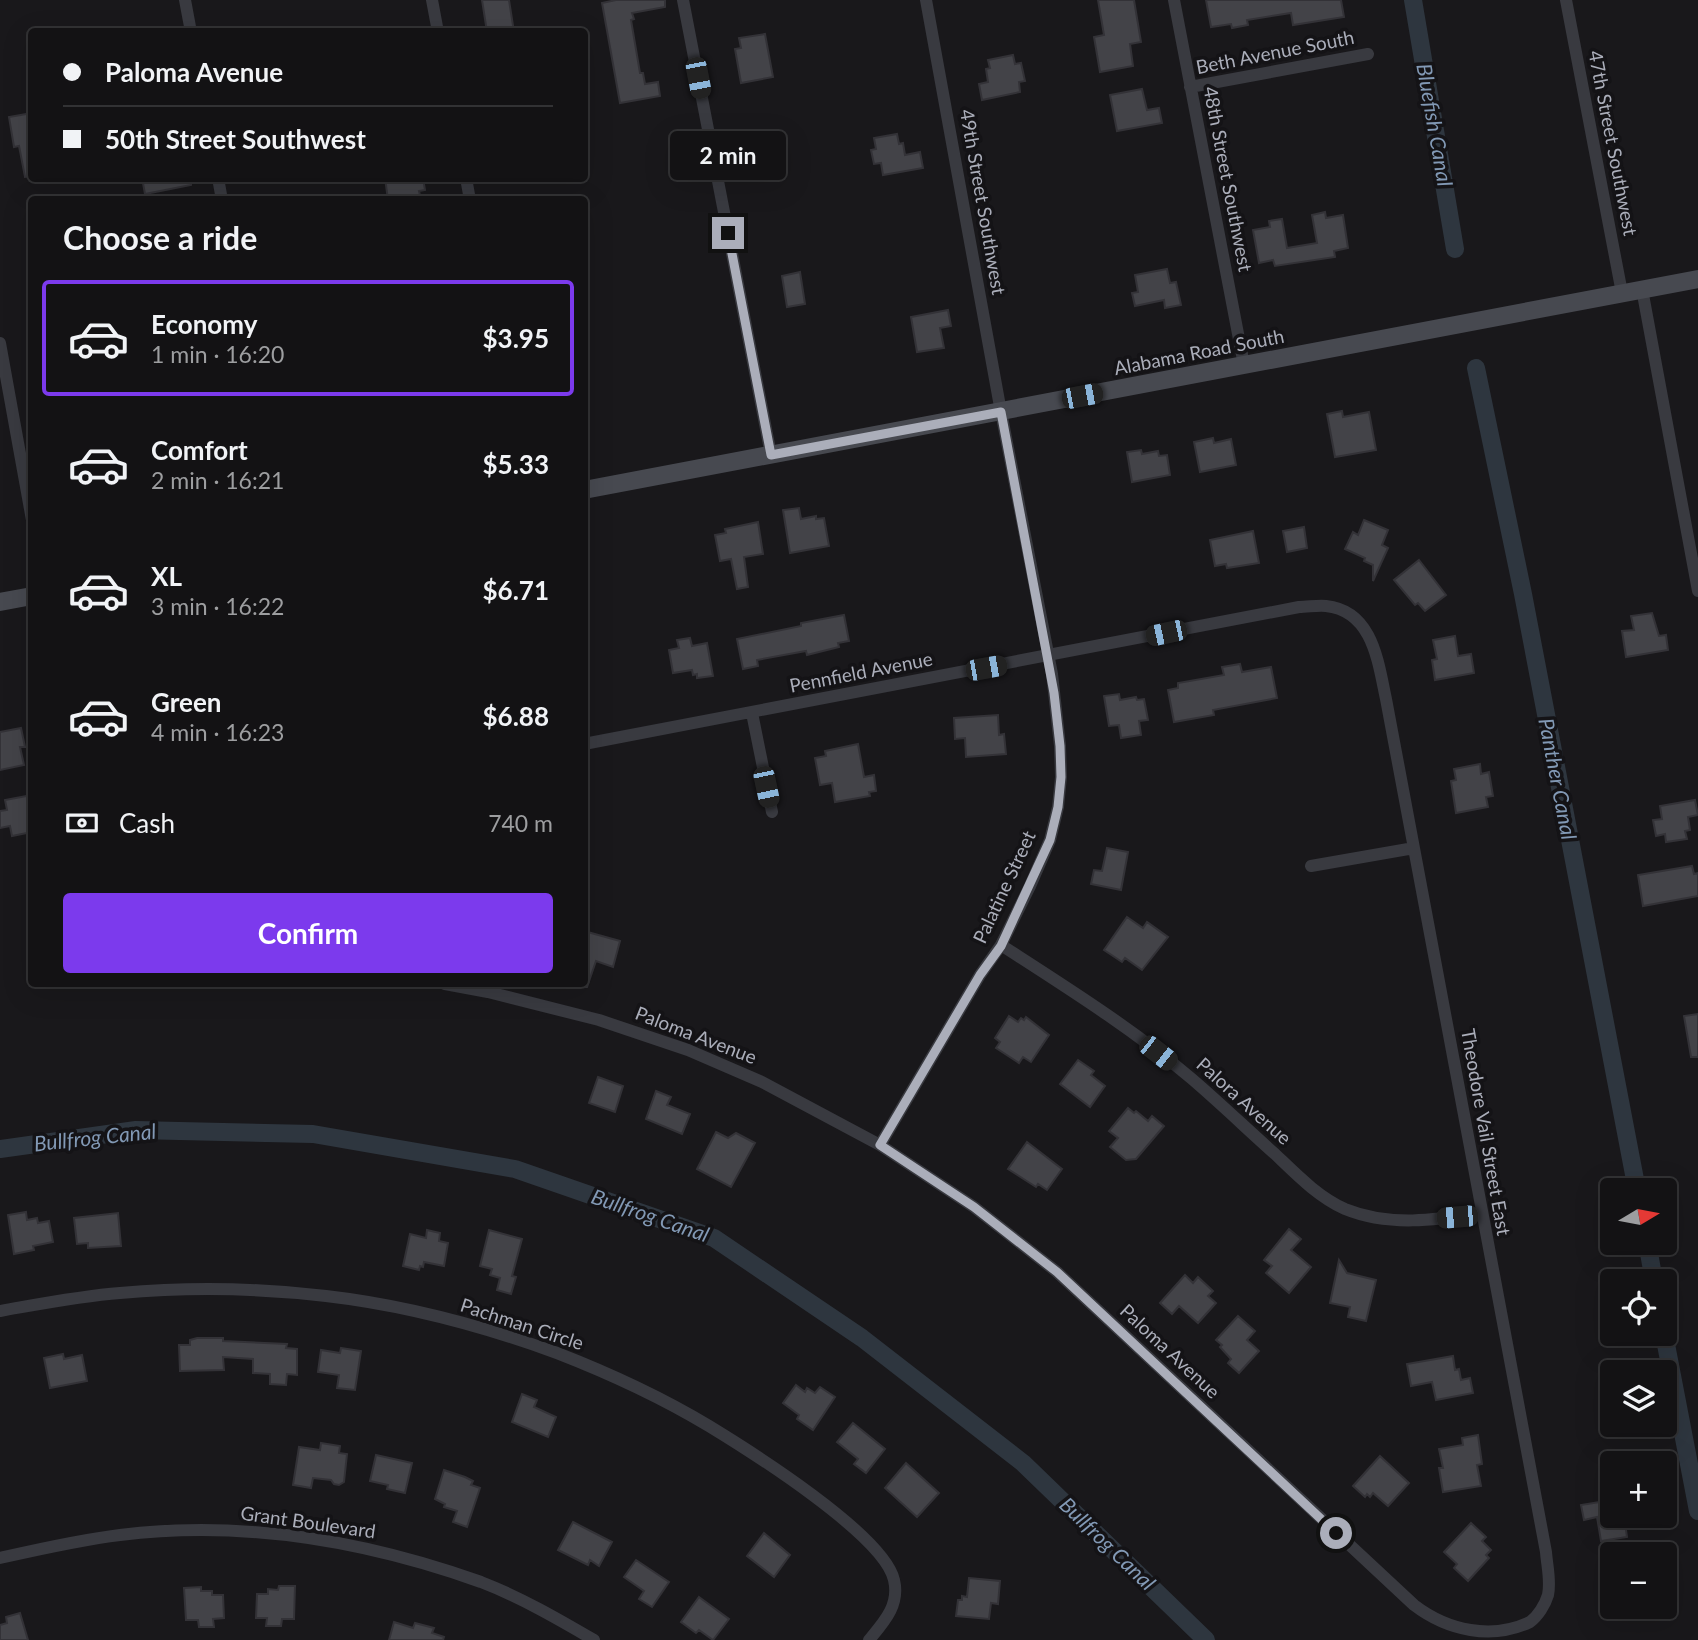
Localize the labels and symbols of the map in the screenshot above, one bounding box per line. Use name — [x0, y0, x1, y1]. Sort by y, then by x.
street label: Beth Avenue South — [1194, 25, 1356, 78]
street label: 47th Street Southwest — [1584, 48, 1643, 238]
car — [684, 55, 713, 101]
water label: Bluefish Canal — [1412, 61, 1459, 188]
street label: 48th Street Southwest — [1199, 84, 1258, 274]
street label: 49th Street Southwest — [956, 107, 1011, 297]
callout: 2 min — [670, 132, 786, 180]
route end — [712, 217, 744, 249]
street label: Alabama Road South — [1112, 324, 1286, 379]
car — [1060, 382, 1105, 410]
car — [1144, 618, 1189, 648]
street label: Pennfield Avenue — [787, 646, 934, 697]
car — [964, 654, 1009, 682]
water label: Panther Canal — [1534, 716, 1583, 842]
car — [752, 764, 781, 810]
street label: Palatine Street — [967, 827, 1040, 947]
street label: Paloma Avenue — [632, 1001, 760, 1068]
street label: Theodore Vail Street East — [1457, 1027, 1516, 1237]
car — [1135, 1032, 1182, 1074]
street label: Palora Avenue — [1192, 1052, 1296, 1149]
water label: Bullfrog Canal — [33, 1118, 157, 1155]
north arrow — [1600, 1178, 1676, 1255]
water label: Bullfrog Canal — [588, 1183, 713, 1246]
car — [1436, 1205, 1479, 1229]
street label: Pachman Circle — [458, 1293, 587, 1354]
street label: Paloma Avenue — [1116, 1299, 1225, 1403]
water label: Bullfrog Canal — [1055, 1491, 1161, 1595]
street label: Grant Boulevard — [239, 1501, 377, 1542]
route start — [1320, 1517, 1352, 1549]

